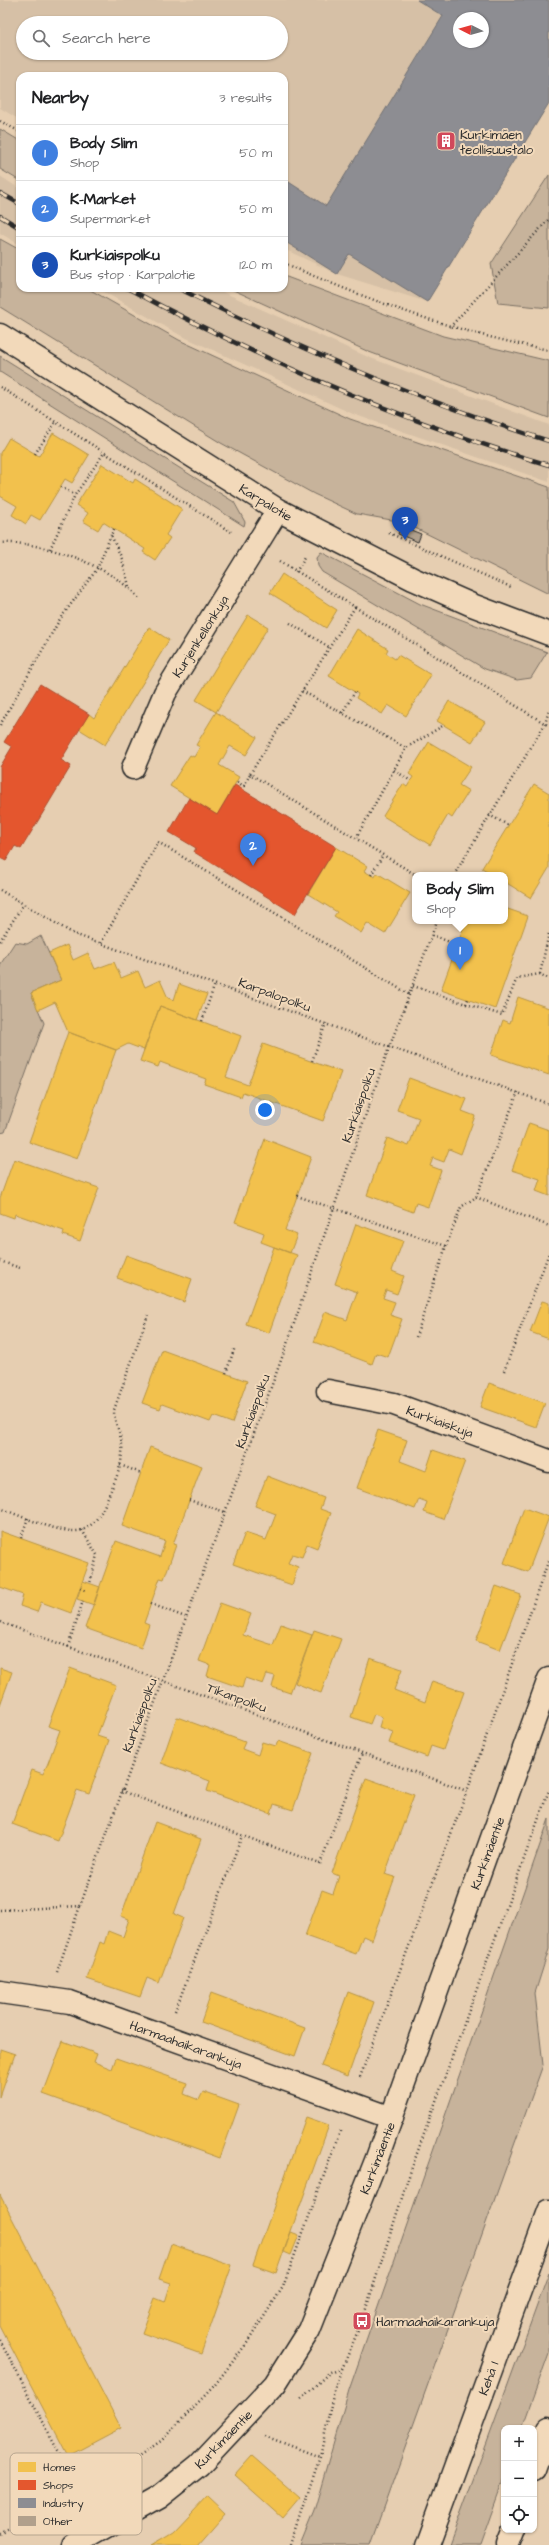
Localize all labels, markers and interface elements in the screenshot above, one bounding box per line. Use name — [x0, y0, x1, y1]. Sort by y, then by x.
north arrow — [453, 12, 489, 48]
search box — [16, 16, 288, 60]
icon: search — [30, 27, 52, 49]
text: Search here — [62, 28, 151, 49]
text: Nearby — [32, 86, 89, 110]
text: 3 results — [219, 89, 272, 107]
place label: Kurkimäen teollisuustalo — [460, 126, 534, 159]
building icon: Kurkimäen teollisuustalo — [435, 130, 457, 152]
text: Body Slim — [70, 133, 137, 154]
text: 1 — [44, 144, 46, 162]
text: 50 m — [239, 144, 272, 162]
text: Shop — [70, 154, 99, 172]
text: K-Market — [70, 189, 135, 210]
text: 2 — [41, 200, 49, 218]
text: 50 m — [239, 200, 272, 218]
text: Supermarket — [70, 210, 151, 228]
text: Kurkiaispolku — [70, 245, 160, 266]
text: 3 — [42, 256, 48, 274]
text: 120 m — [239, 256, 272, 274]
text: Bus stop · Karpalotie — [70, 266, 195, 284]
street label: Karpalotie — [236, 480, 295, 526]
pin: 3 — [392, 507, 418, 540]
street label: Kurjenkellonkuja — [168, 592, 234, 681]
pin: 2 — [240, 833, 266, 866]
popup — [412, 872, 508, 924]
text: Body Slim — [427, 879, 493, 900]
text: Shop — [427, 900, 456, 918]
pin: 1 — [447, 937, 473, 970]
street label: Karpalopolku — [236, 973, 314, 1017]
street label: Kurkiaispolku — [338, 1065, 380, 1145]
your location — [255, 1100, 275, 1120]
street label: Kurkiaispolku — [231, 1371, 275, 1451]
street label: Kurkiaiskuja — [404, 1401, 476, 1443]
street label: Kurkiaispolku — [118, 1675, 162, 1755]
street label: Tikanpolku — [204, 1679, 269, 1717]
street label: Kurkimäentie — [466, 1814, 509, 1892]
street label: Harmaahaikarankuja — [127, 2016, 245, 2074]
street label: Kurkimäentie — [356, 2120, 400, 2197]
bus stop icon: Harmaahaikarankuja — [351, 2310, 373, 2332]
place label: Harmaahaikarankuja — [376, 2313, 495, 2331]
street label: Kehä I — [474, 2359, 503, 2398]
street label: Kurkimäentie — [191, 2406, 257, 2473]
map controls — [501, 2425, 537, 2533]
button: + — [501, 2425, 537, 2461]
legend — [10, 2453, 142, 2535]
text: Homes — [43, 2460, 76, 2475]
button: − — [501, 2461, 537, 2497]
text: Shops — [43, 2478, 74, 2493]
text: Industry — [43, 2496, 83, 2512]
button: locate — [501, 2497, 537, 2533]
text: Other — [43, 2514, 72, 2529]

